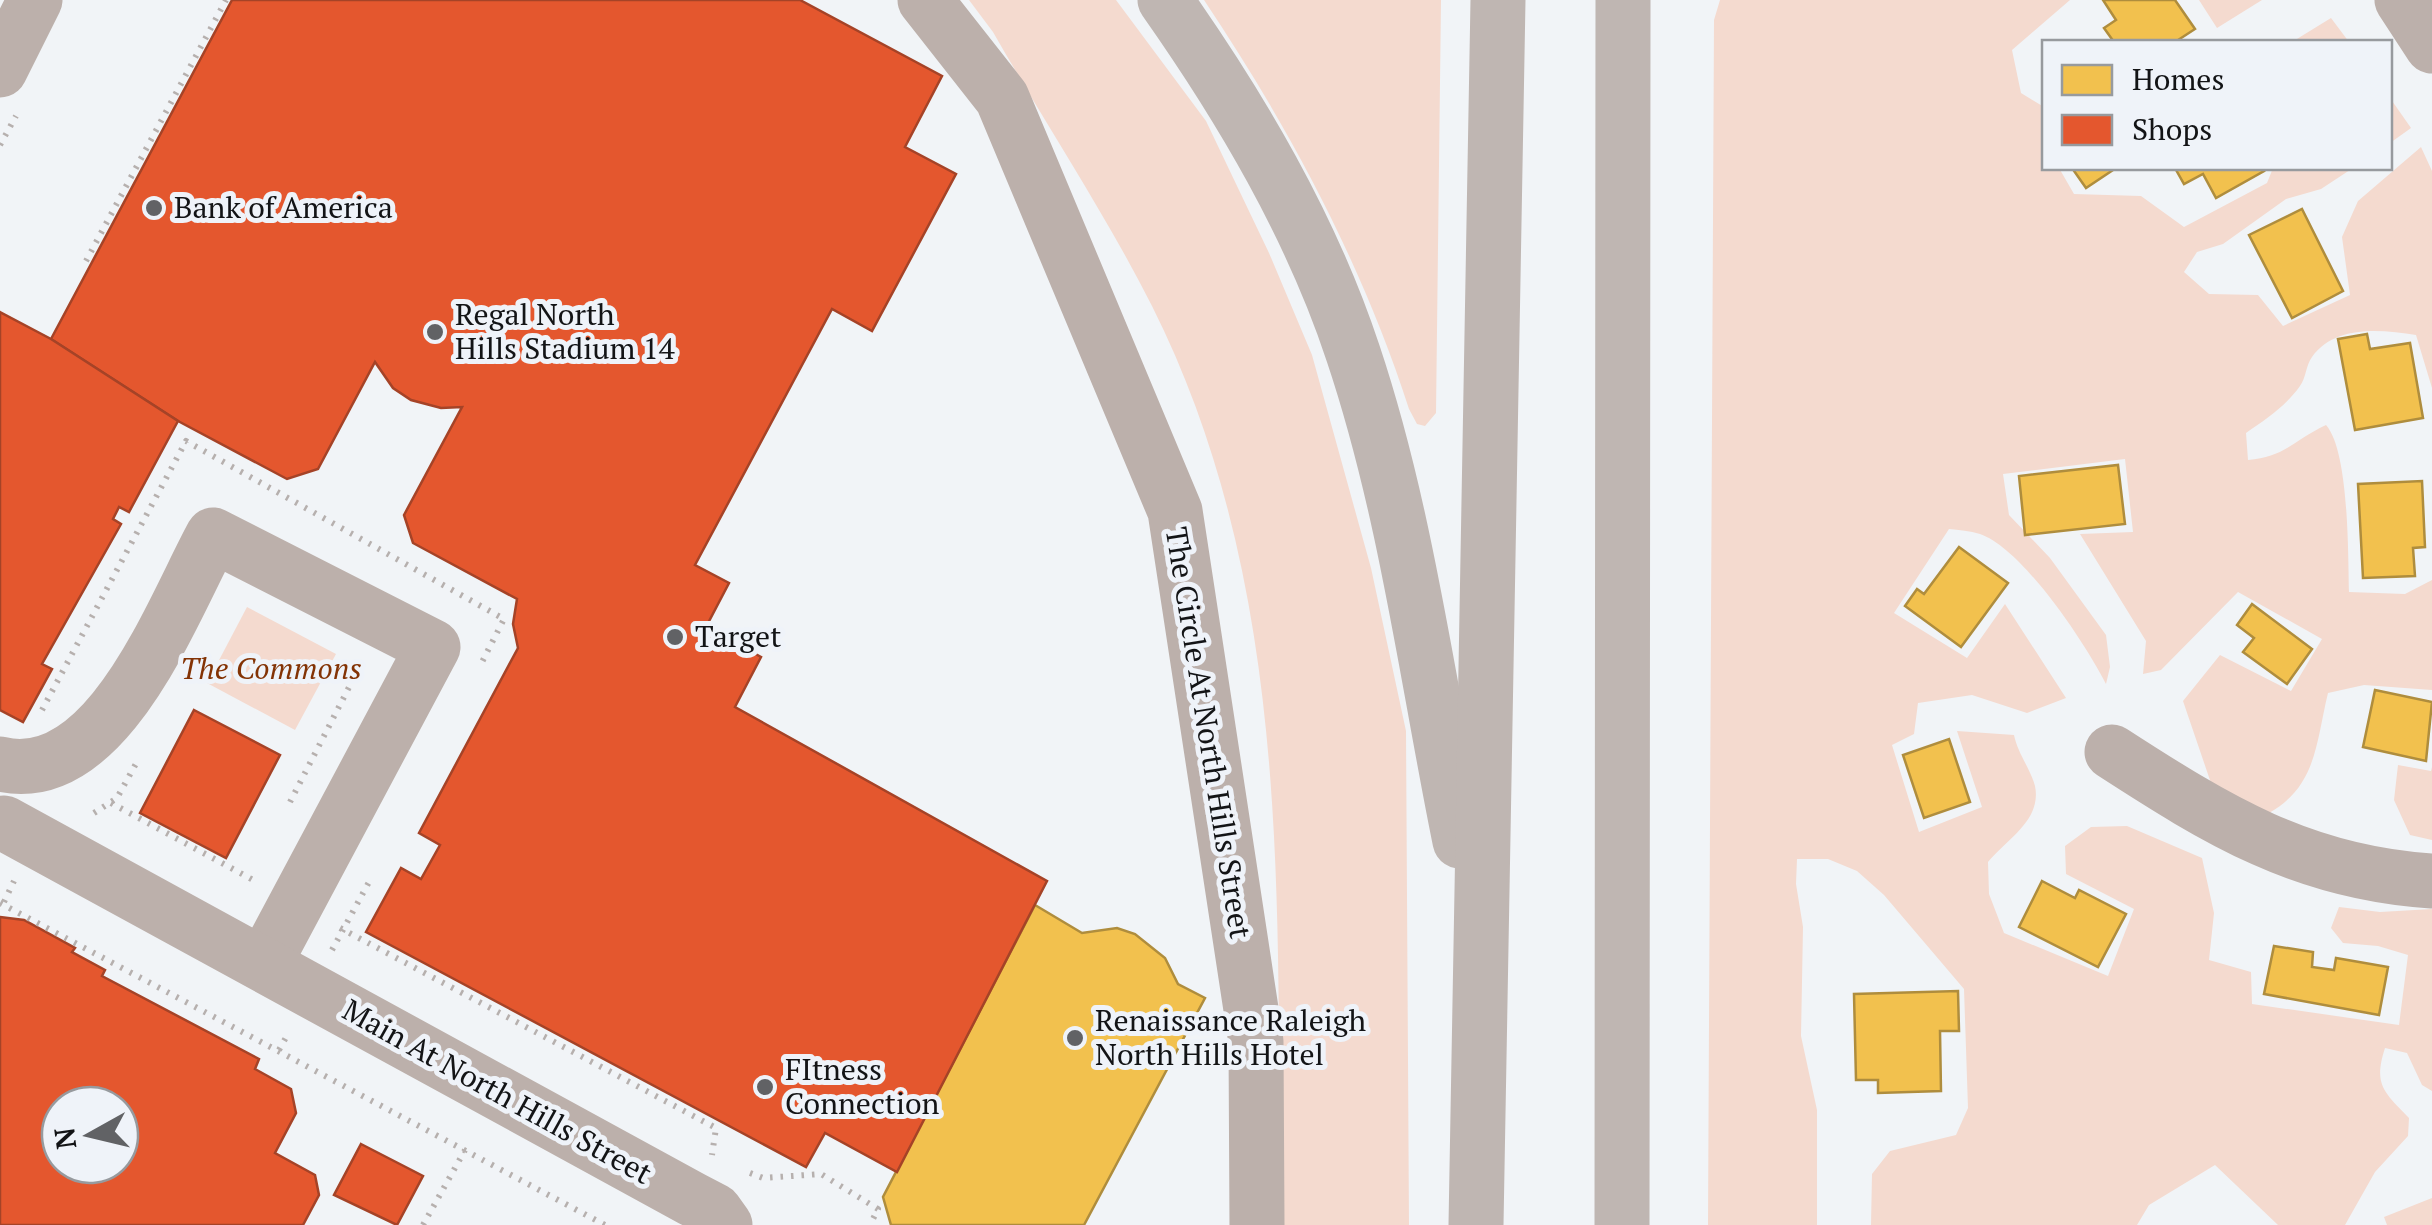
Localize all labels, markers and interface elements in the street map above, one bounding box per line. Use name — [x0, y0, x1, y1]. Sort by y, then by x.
legend — [2042, 40, 2392, 170]
text: Homes — [2132, 59, 2224, 99]
text: Shops — [2132, 109, 2212, 149]
place label: Bank of America — [174, 187, 393, 227]
marker: Bank of America — [143, 197, 165, 219]
place label: Regal North Hills Stadium 14 — [455, 294, 675, 368]
marker: Regal North Hills Stadium 14 — [424, 321, 446, 343]
street label: The Circle At North Hills Street — [1157, 524, 1261, 941]
place label: Target — [695, 616, 781, 656]
marker: Target — [664, 626, 686, 648]
park label: The Commons — [180, 648, 362, 688]
street label: Main At North Hills Street — [336, 989, 659, 1193]
place label: Renaissance Raleigh North Hills Hotel — [1095, 1000, 1367, 1074]
marker: Renaissance Raleigh North Hills Hotel — [1064, 1027, 1086, 1049]
place label: FItness Connection — [785, 1049, 940, 1123]
marker: FItness Connection — [754, 1076, 776, 1098]
north arrow — [40, 1085, 140, 1185]
text: N — [45, 1125, 85, 1152]

